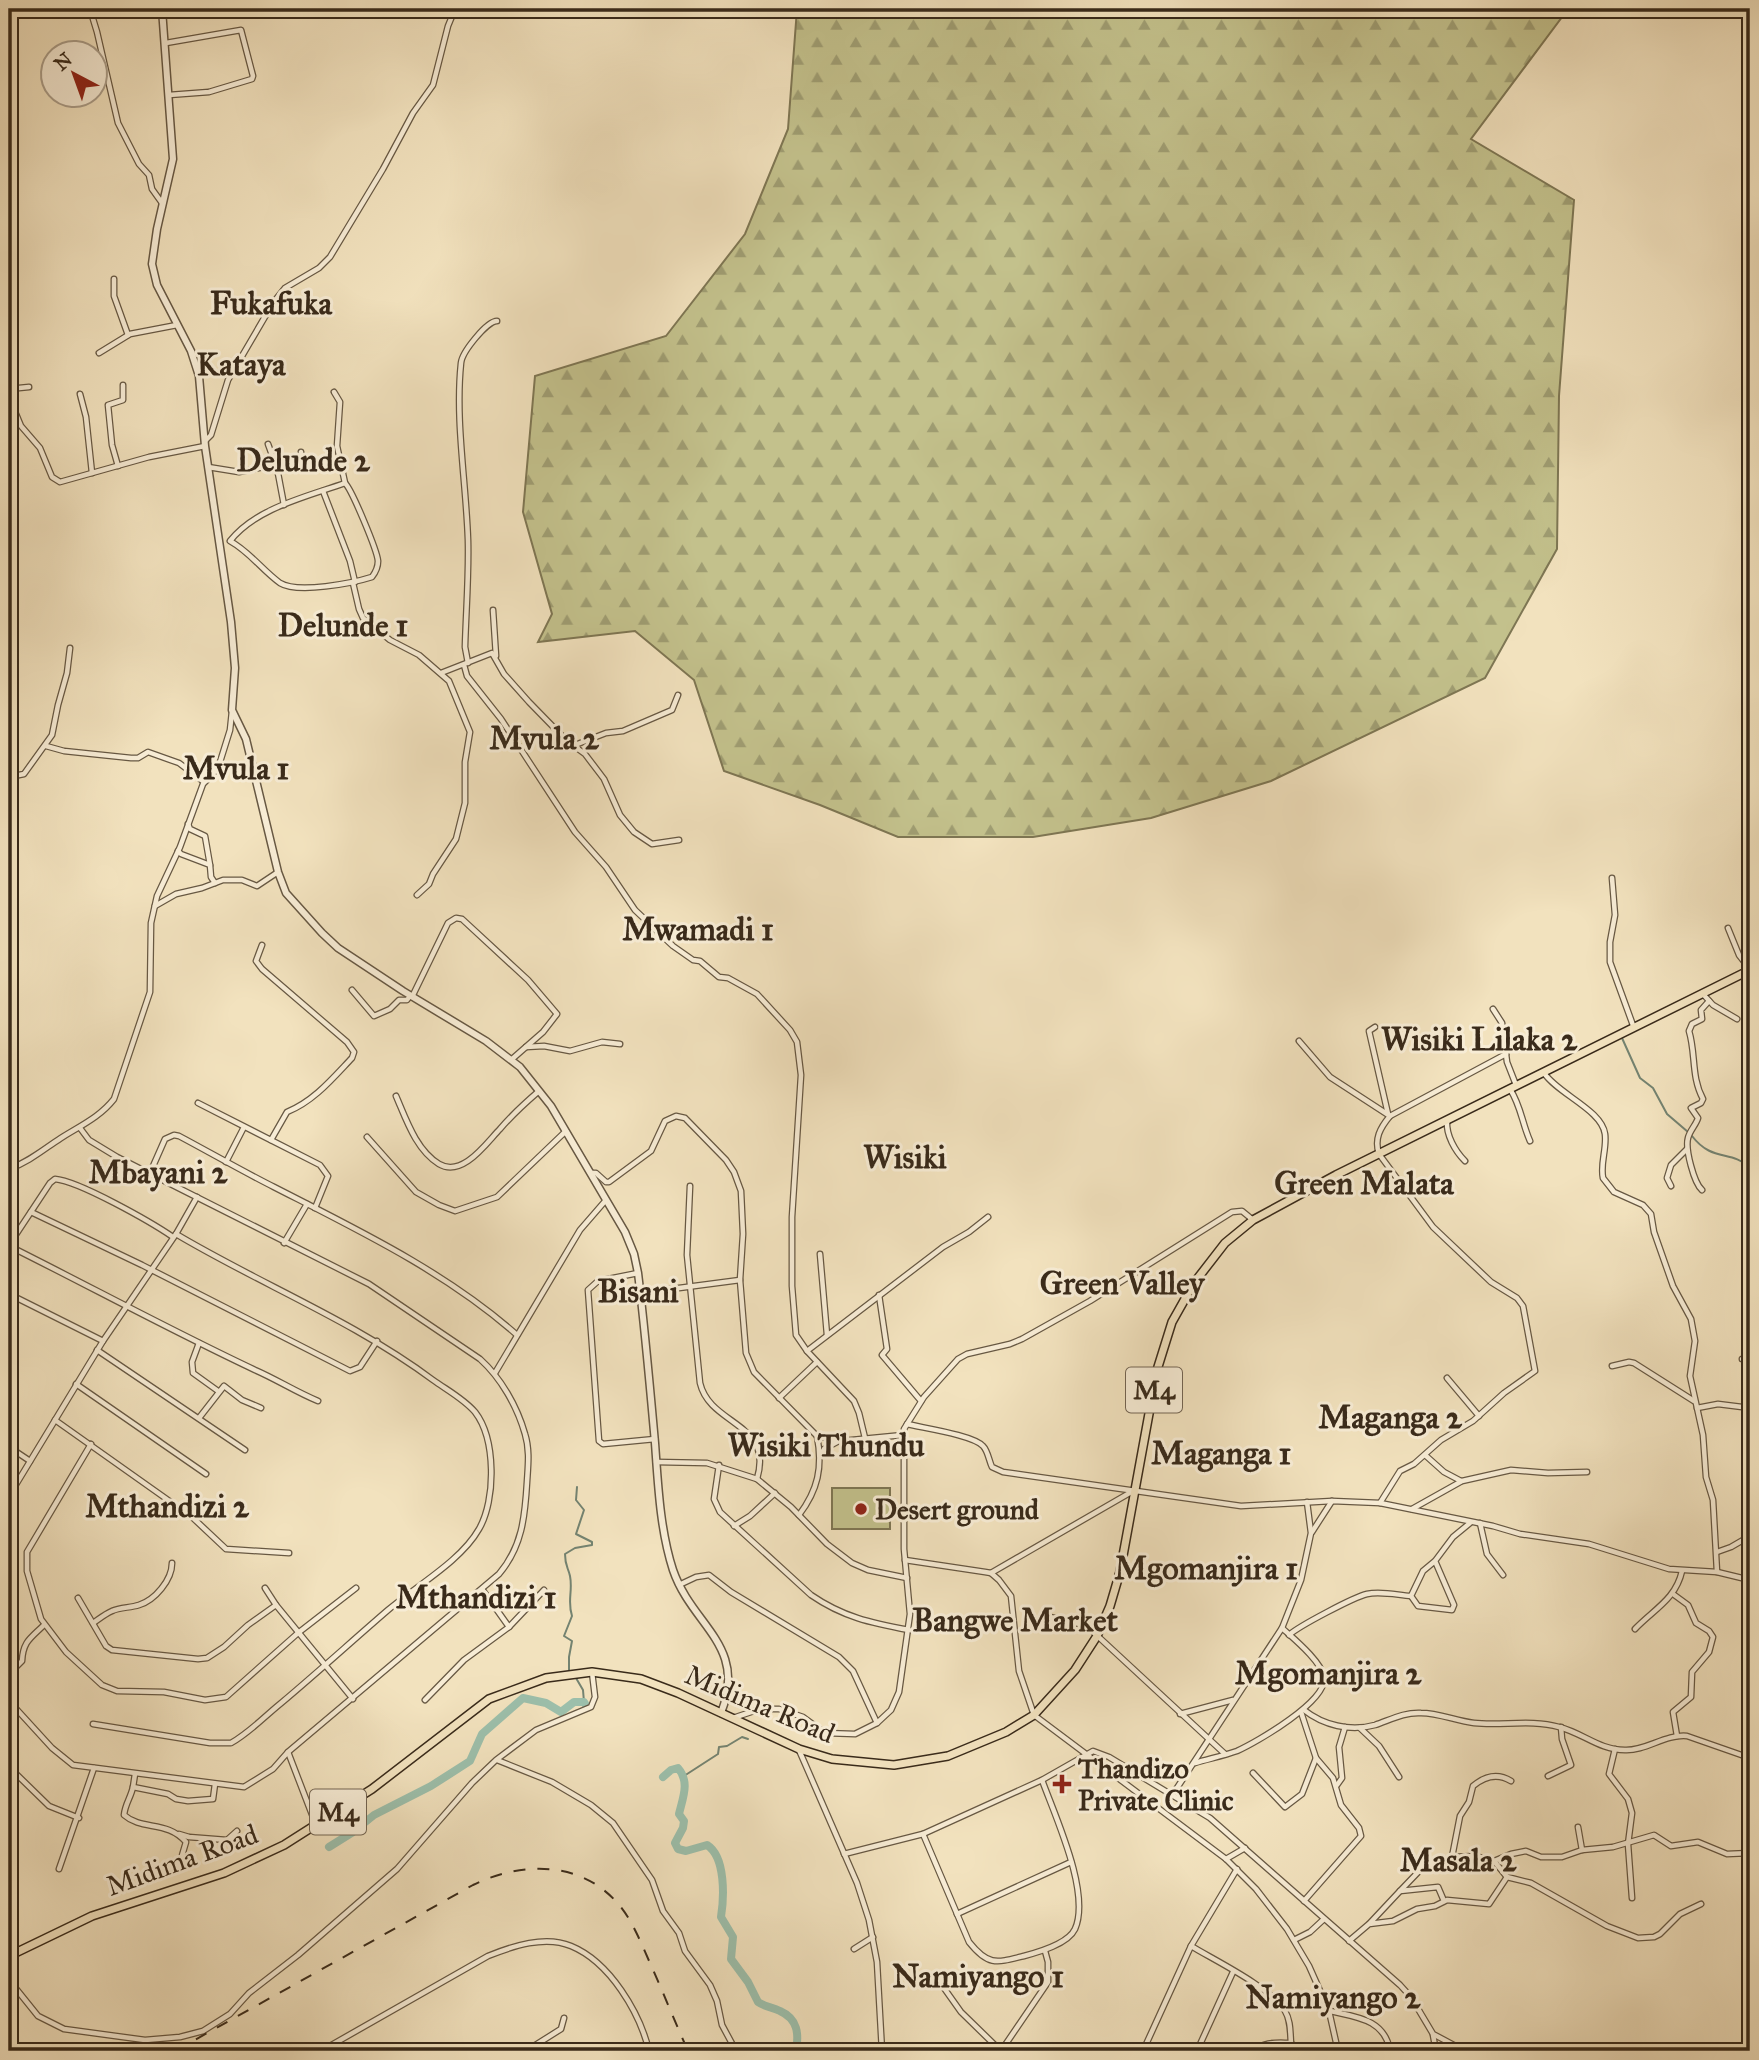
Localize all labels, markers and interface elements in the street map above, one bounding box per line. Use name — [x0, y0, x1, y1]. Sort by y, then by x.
north arrow — [38, 38, 108, 108]
text: N — [50, 48, 77, 76]
district label: Fukafuka — [210, 284, 334, 323]
district label: Kataya — [196, 345, 287, 384]
district label: Delunde 2 — [236, 441, 371, 480]
district label: Delunde 1 — [278, 606, 409, 645]
district label: Mvula 2 — [489, 719, 600, 758]
district label: Mvula 1 — [183, 749, 290, 788]
district label: Mwamadi 1 — [622, 910, 774, 949]
district label: Wisiki Lilaka 2 — [1381, 1020, 1578, 1059]
district label: Wisiki — [863, 1138, 947, 1177]
district label: Mbayani 2 — [89, 1153, 229, 1192]
district label: Green Malata — [1274, 1164, 1455, 1203]
district label: Green Valley — [1040, 1264, 1205, 1303]
district label: Bisani — [597, 1272, 679, 1311]
road number: M4 — [1126, 1368, 1182, 1413]
district label: Maganga 2 — [1318, 1398, 1463, 1437]
district label: Wisiki Thundu — [727, 1426, 925, 1465]
district label: Maganga 1 — [1151, 1434, 1291, 1473]
district label: Mthandizi 2 — [85, 1487, 250, 1526]
place label: Desert ground — [875, 1492, 1040, 1527]
marker: Desert ground — [853, 1501, 869, 1517]
district label: Mgomanjira 1 — [1114, 1549, 1298, 1588]
district label: Mthandizi 1 — [396, 1578, 557, 1617]
district label: Bangwe Market — [912, 1601, 1119, 1640]
district label: Mgomanjira 2 — [1235, 1654, 1423, 1693]
street label: Midima Road — [680, 1657, 840, 1751]
place label: Thandizo Private Clinic — [1078, 1751, 1234, 1818]
marker: Thandizo Private Clinic — [1052, 1774, 1072, 1794]
road number: M4 — [310, 1789, 366, 1834]
street label: Midima Road — [101, 1816, 263, 1904]
district label: Masala 2 — [1400, 1841, 1517, 1880]
district label: Namiyango 1 — [892, 1957, 1064, 1996]
district label: Namiyango 2 — [1246, 1978, 1422, 2017]

